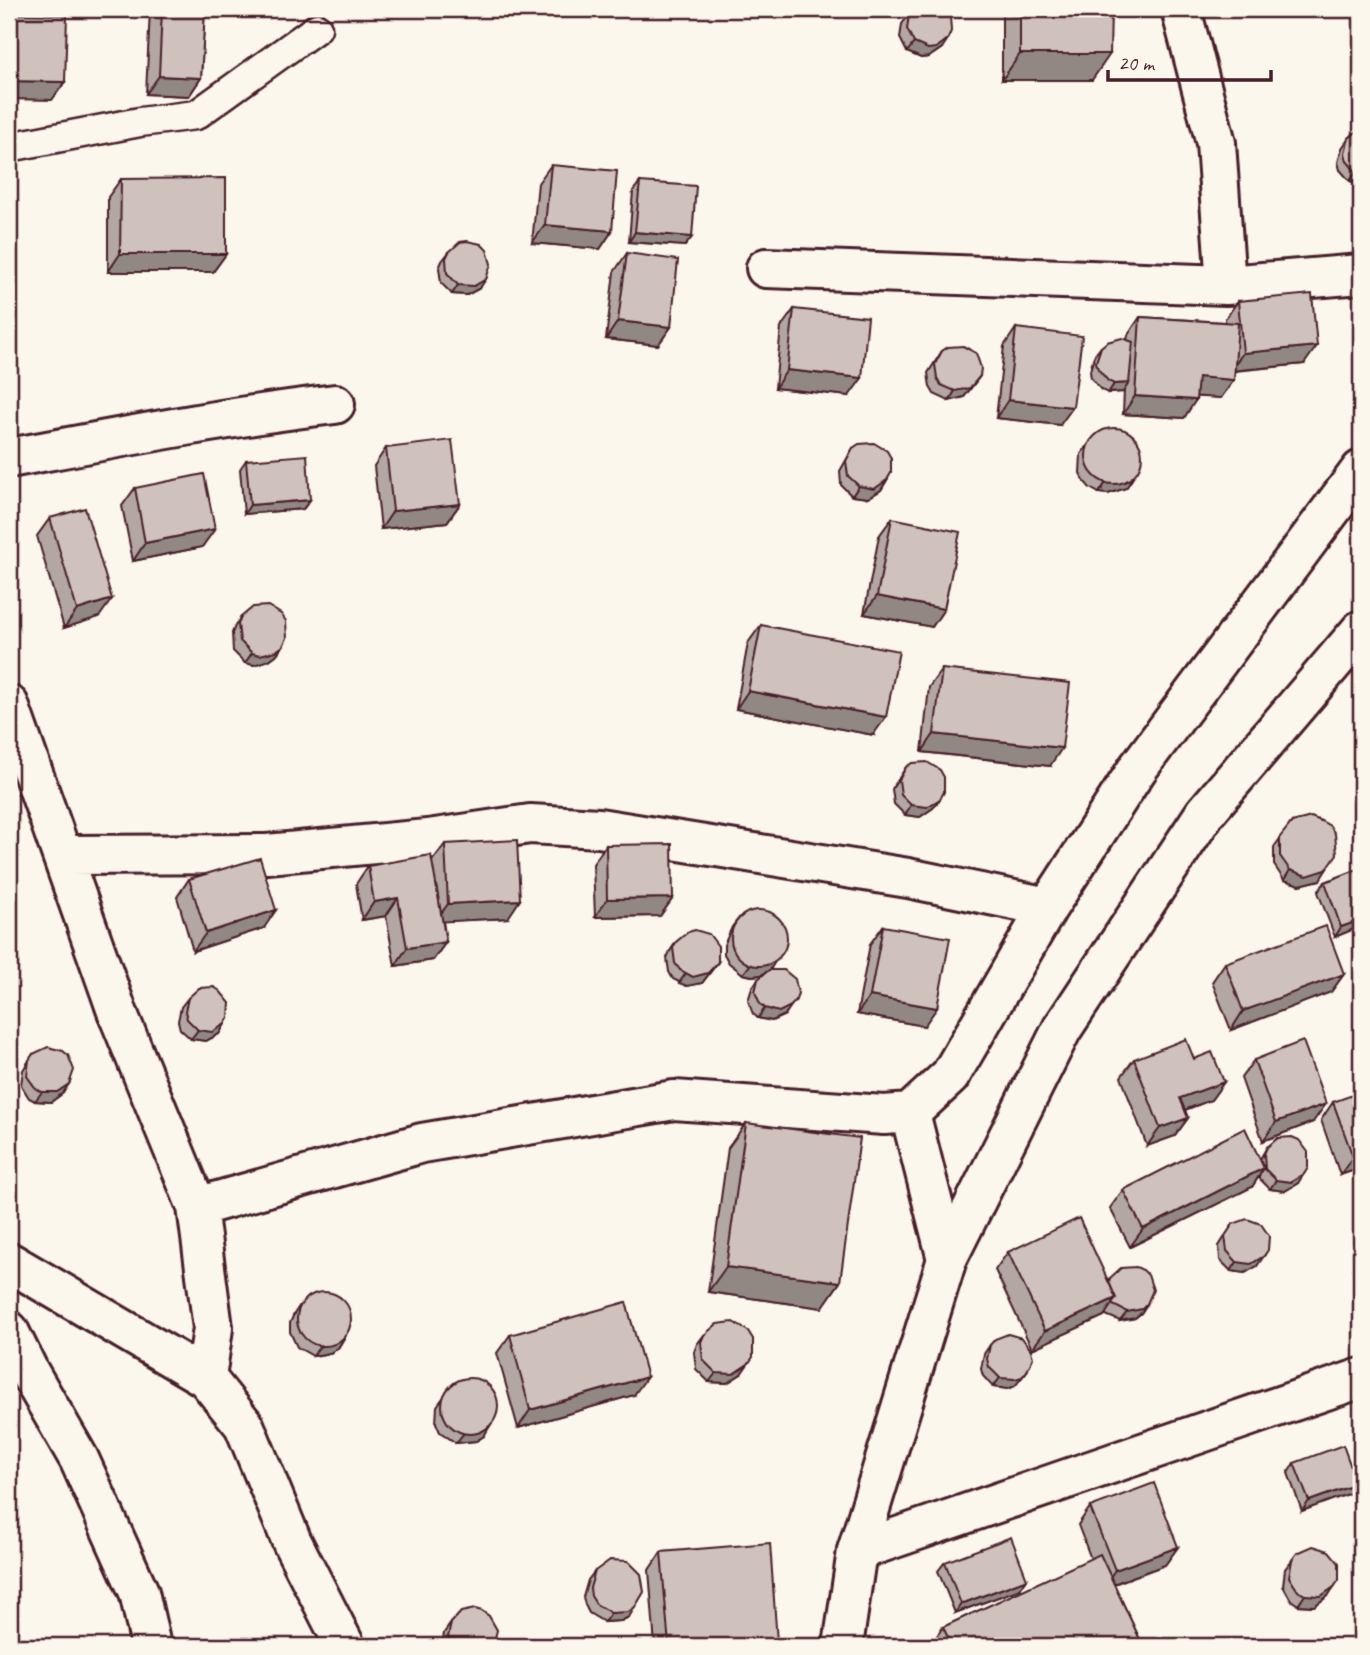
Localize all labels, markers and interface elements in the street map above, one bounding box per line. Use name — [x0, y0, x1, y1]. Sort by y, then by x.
scale bar — [1108, 38, 1270, 82]
text: 20 m — [1118, 50, 1156, 76]

